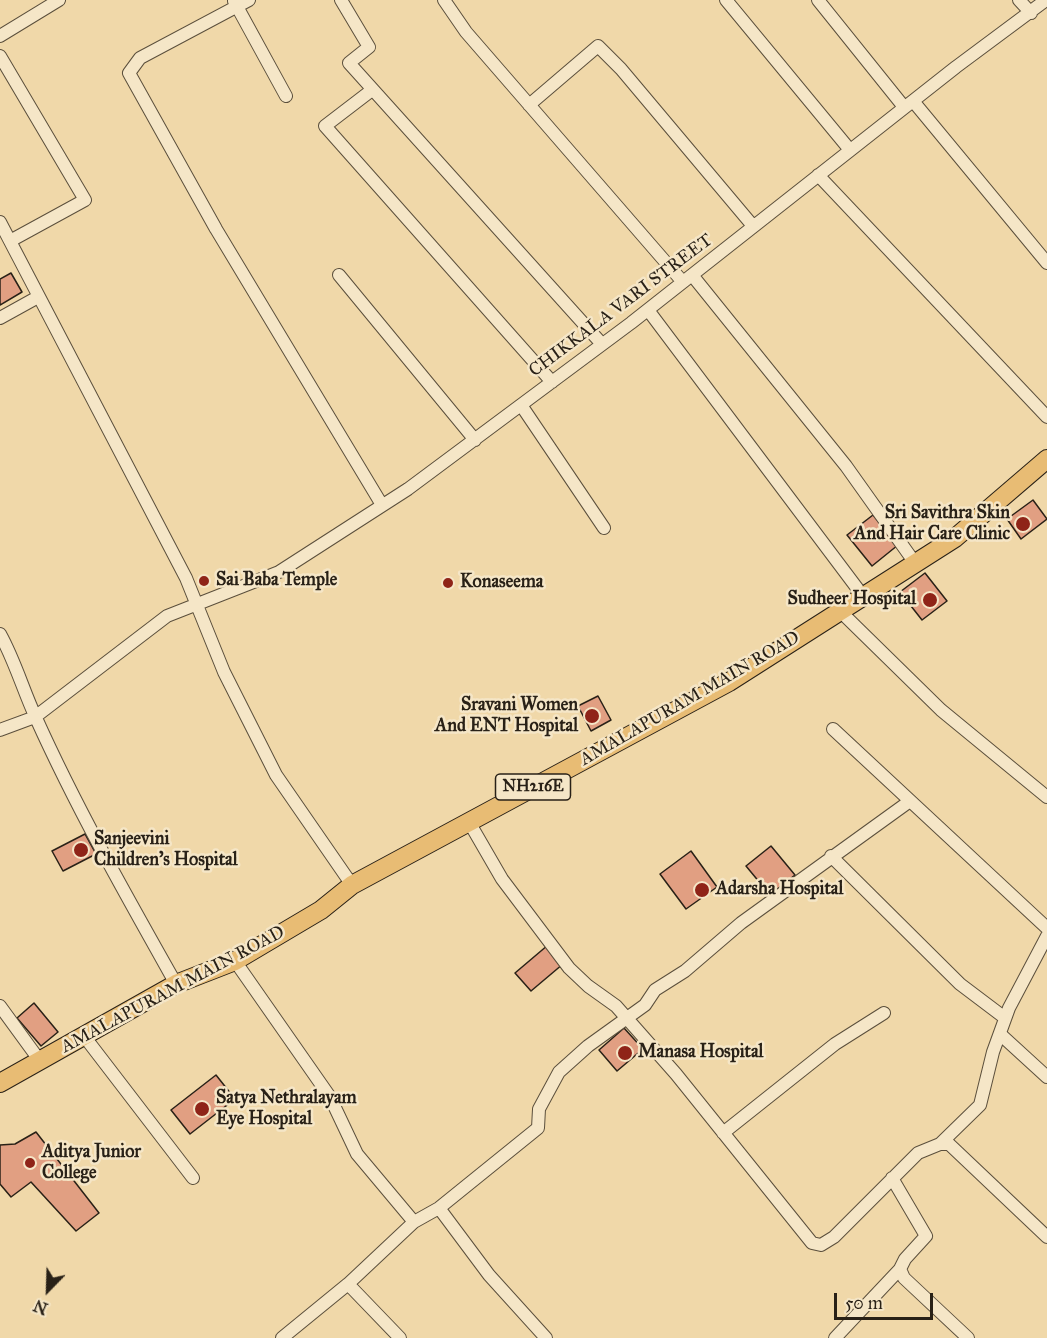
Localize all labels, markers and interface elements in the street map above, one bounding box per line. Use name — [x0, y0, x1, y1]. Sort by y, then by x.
street label: CHIKKALA VARI STREET — [525, 230, 717, 382]
place label: Sri Savithra Skin And Hair Care Clinic — [854, 503, 1010, 546]
marker: Sri Savithra Skin And Hair Care Clinic — [1014, 515, 1032, 533]
place label: Sai Baba Temple — [216, 570, 337, 592]
place label: Konaseema — [460, 572, 543, 594]
marker: Sai Baba Temple — [197, 574, 211, 588]
marker: Konaseema — [441, 576, 455, 590]
place label: Sudheer Hospital — [788, 589, 916, 611]
marker: Sudheer Hospital — [921, 591, 939, 609]
street label: AMALAPURAM MAIN ROAD — [576, 627, 804, 771]
place label: Sravani Women And ENT Hospital — [435, 695, 578, 738]
marker: Sravani Women And ENT Hospital — [583, 707, 601, 725]
road number: NH216E — [496, 774, 570, 800]
place label: Sanjeevini Children's Hospital — [94, 829, 238, 872]
marker: Sanjeevini Children's Hospital — [72, 841, 90, 859]
place label: Adarsha Hospital — [716, 879, 843, 901]
marker: Adarsha Hospital — [693, 881, 711, 899]
street label: AMALAPURAM MAIN ROAD — [58, 922, 288, 1058]
place label: Manasa Hospital — [638, 1042, 763, 1064]
marker: Manasa Hospital — [616, 1044, 634, 1062]
place label: Satya Nethralayam Eye Hospital — [216, 1088, 357, 1130]
marker: Satya Nethralayam Eye Hospital — [193, 1100, 211, 1118]
place label: Aditya Junior College — [42, 1142, 141, 1184]
marker: Aditya Junior College — [23, 1156, 37, 1170]
north arrow — [18, 1260, 78, 1320]
scale bar — [837, 1281, 936, 1319]
text: 50 m — [845, 1292, 883, 1314]
text: N — [31, 1296, 51, 1318]

